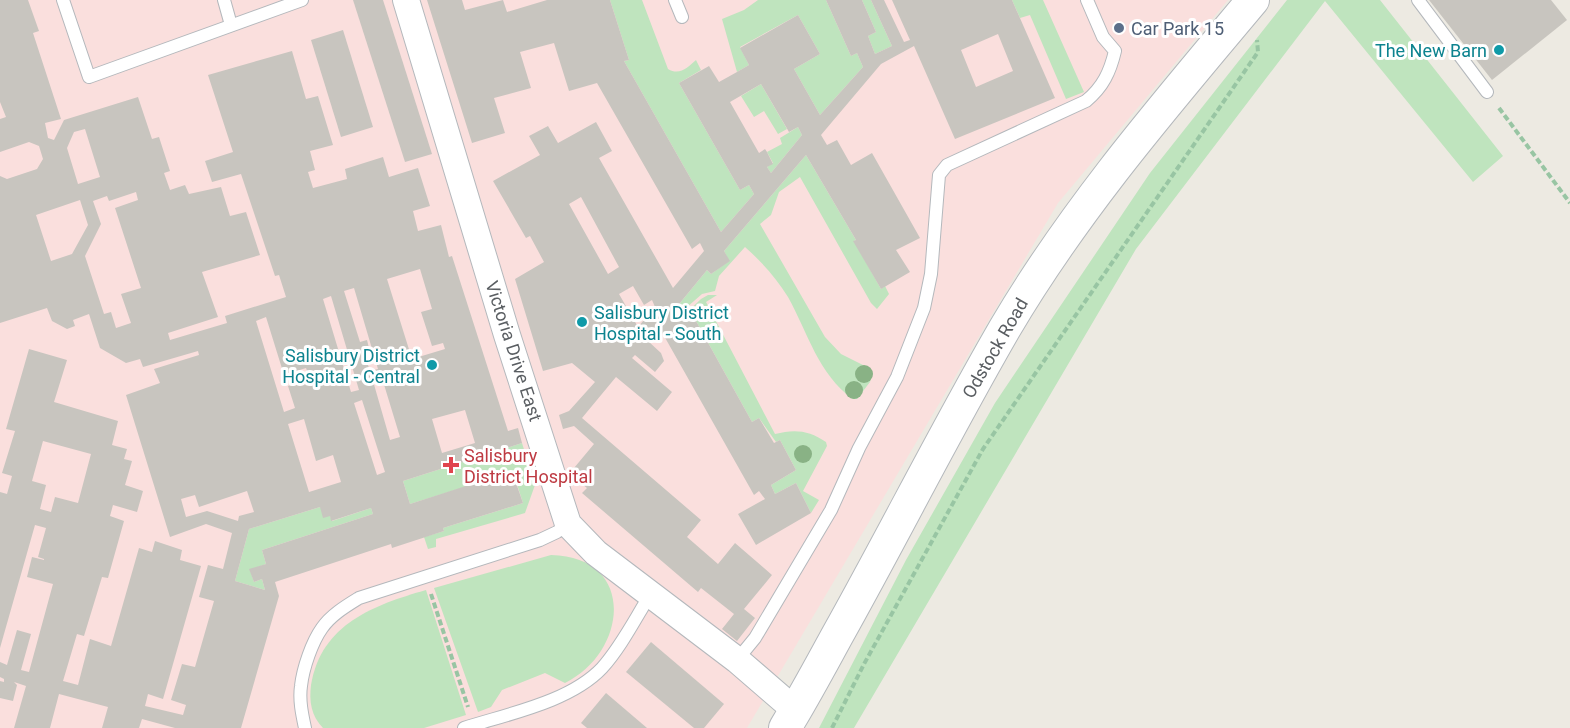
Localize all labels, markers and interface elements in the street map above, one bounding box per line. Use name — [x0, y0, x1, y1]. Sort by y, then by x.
place label: Car Park 15 — [1131, 18, 1224, 39]
marker: Car Park 15 — [1112, 21, 1126, 35]
place label: The New Barn — [1375, 40, 1487, 61]
marker: The New Barn — [1492, 43, 1506, 57]
street label: Victoria Drive East — [481, 278, 547, 424]
street label: Odstock Road — [958, 294, 1032, 402]
place label: Salisbury District Hospital - South — [594, 302, 729, 344]
marker: Salisbury District Hospital - South — [575, 315, 589, 329]
place label: Salisbury District Hospital - Central — [282, 345, 420, 387]
marker: Salisbury District Hospital - Central — [425, 358, 439, 372]
place label: Salisbury District Hospital — [464, 445, 593, 487]
marker: Salisbury District Hospital — [442, 456, 460, 474]

